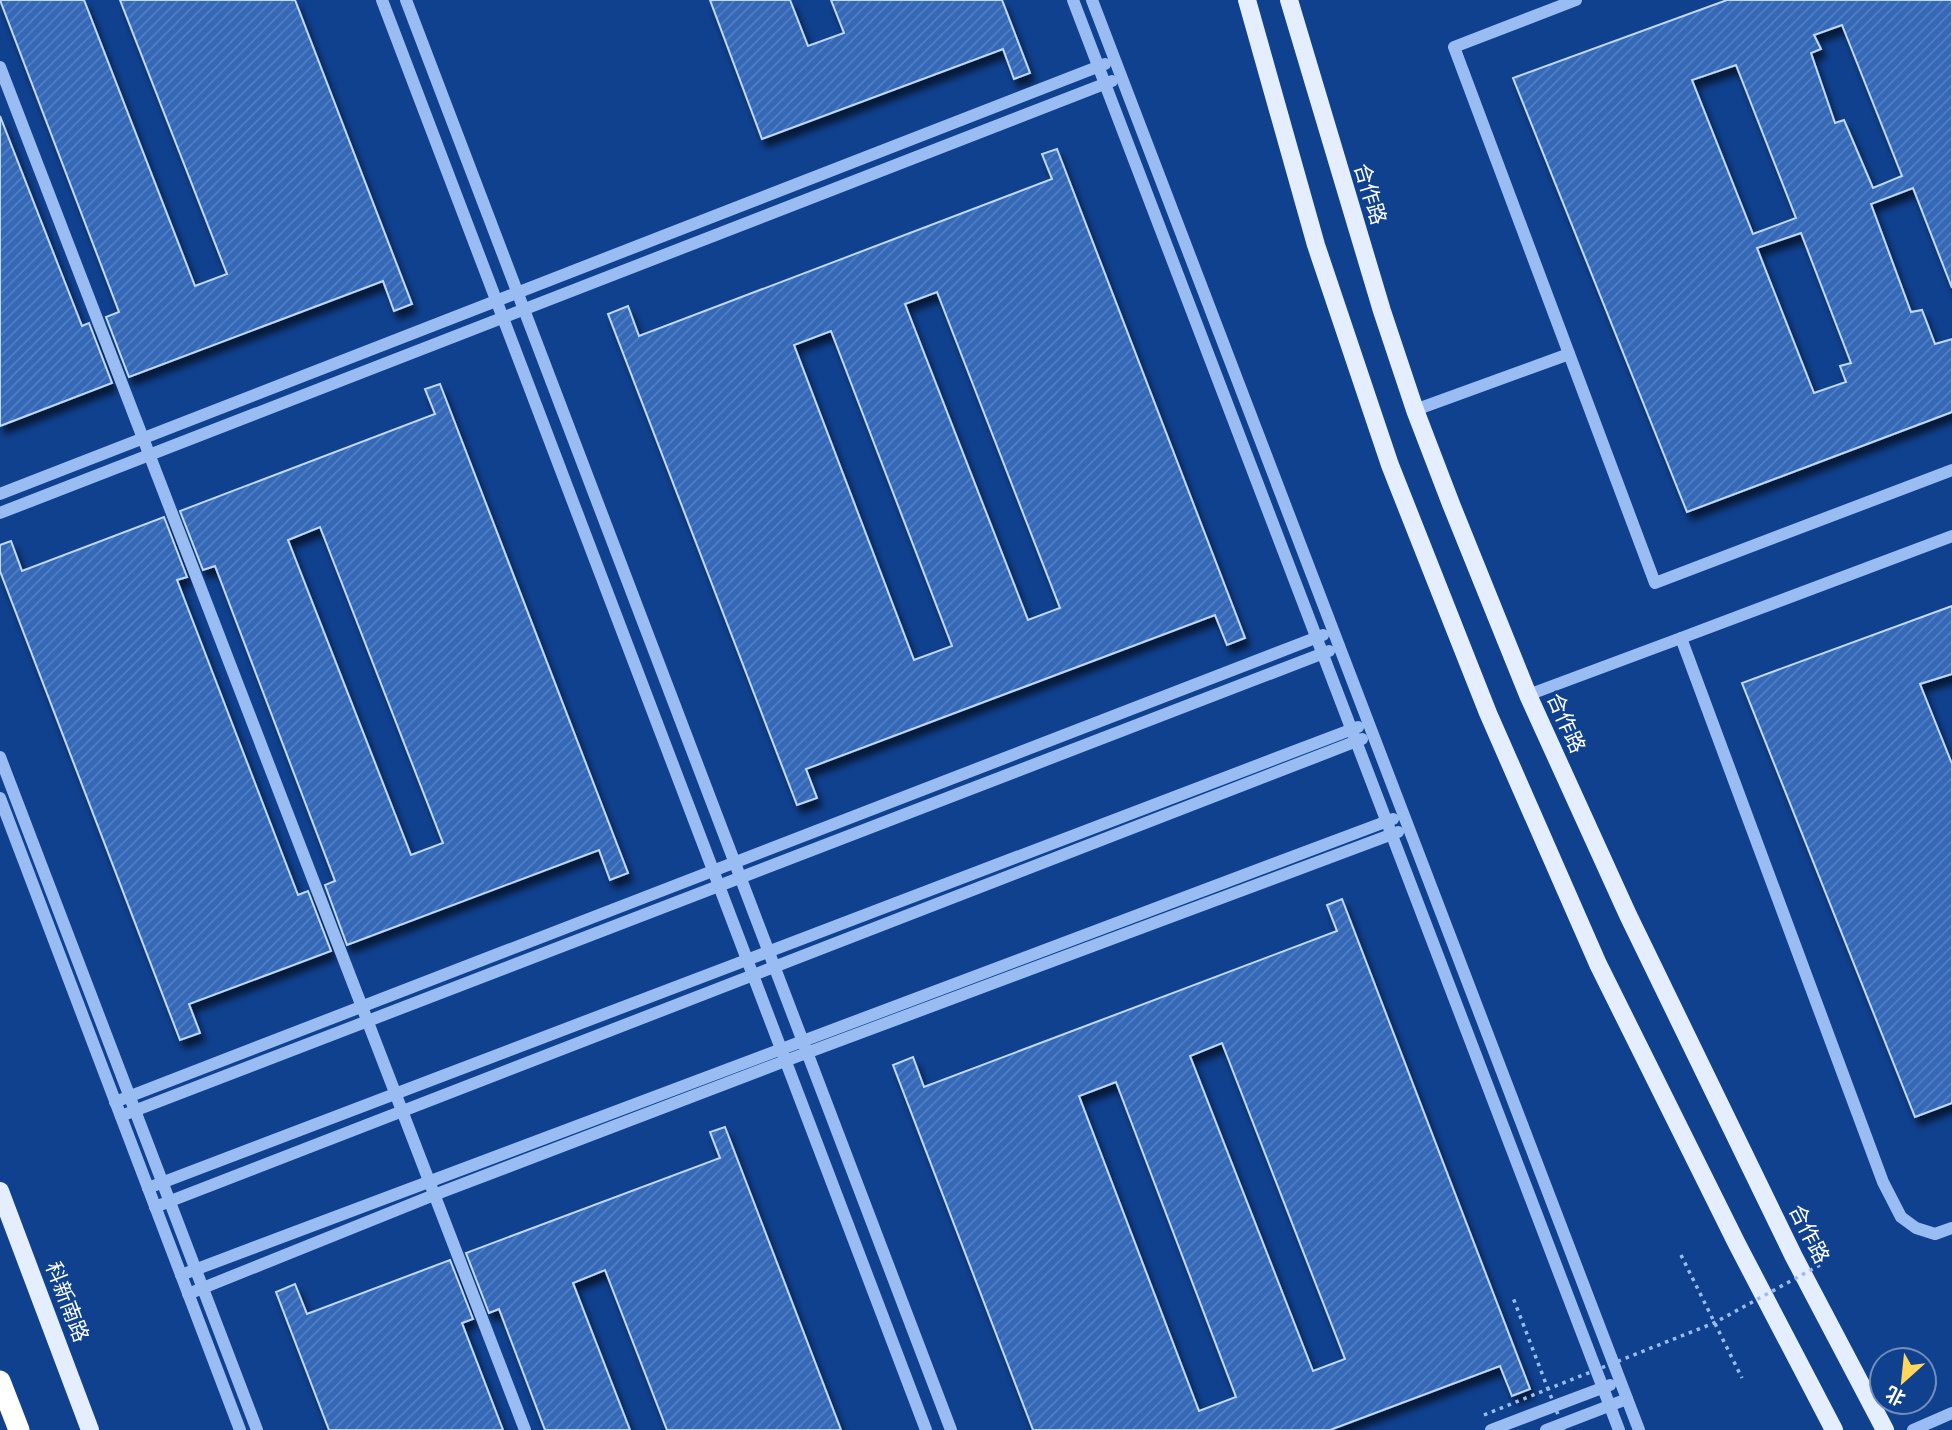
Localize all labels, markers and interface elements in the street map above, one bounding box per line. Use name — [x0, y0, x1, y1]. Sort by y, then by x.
street label: 合作路 — [1348, 160, 1393, 228]
street label: 合作路 — [1541, 689, 1592, 757]
street label: 合作路 — [1783, 1200, 1836, 1268]
street label: 科新南路 — [40, 1258, 95, 1346]
north arrow — [1868, 1346, 1938, 1416]
text: 北 — [1881, 1381, 1909, 1411]

